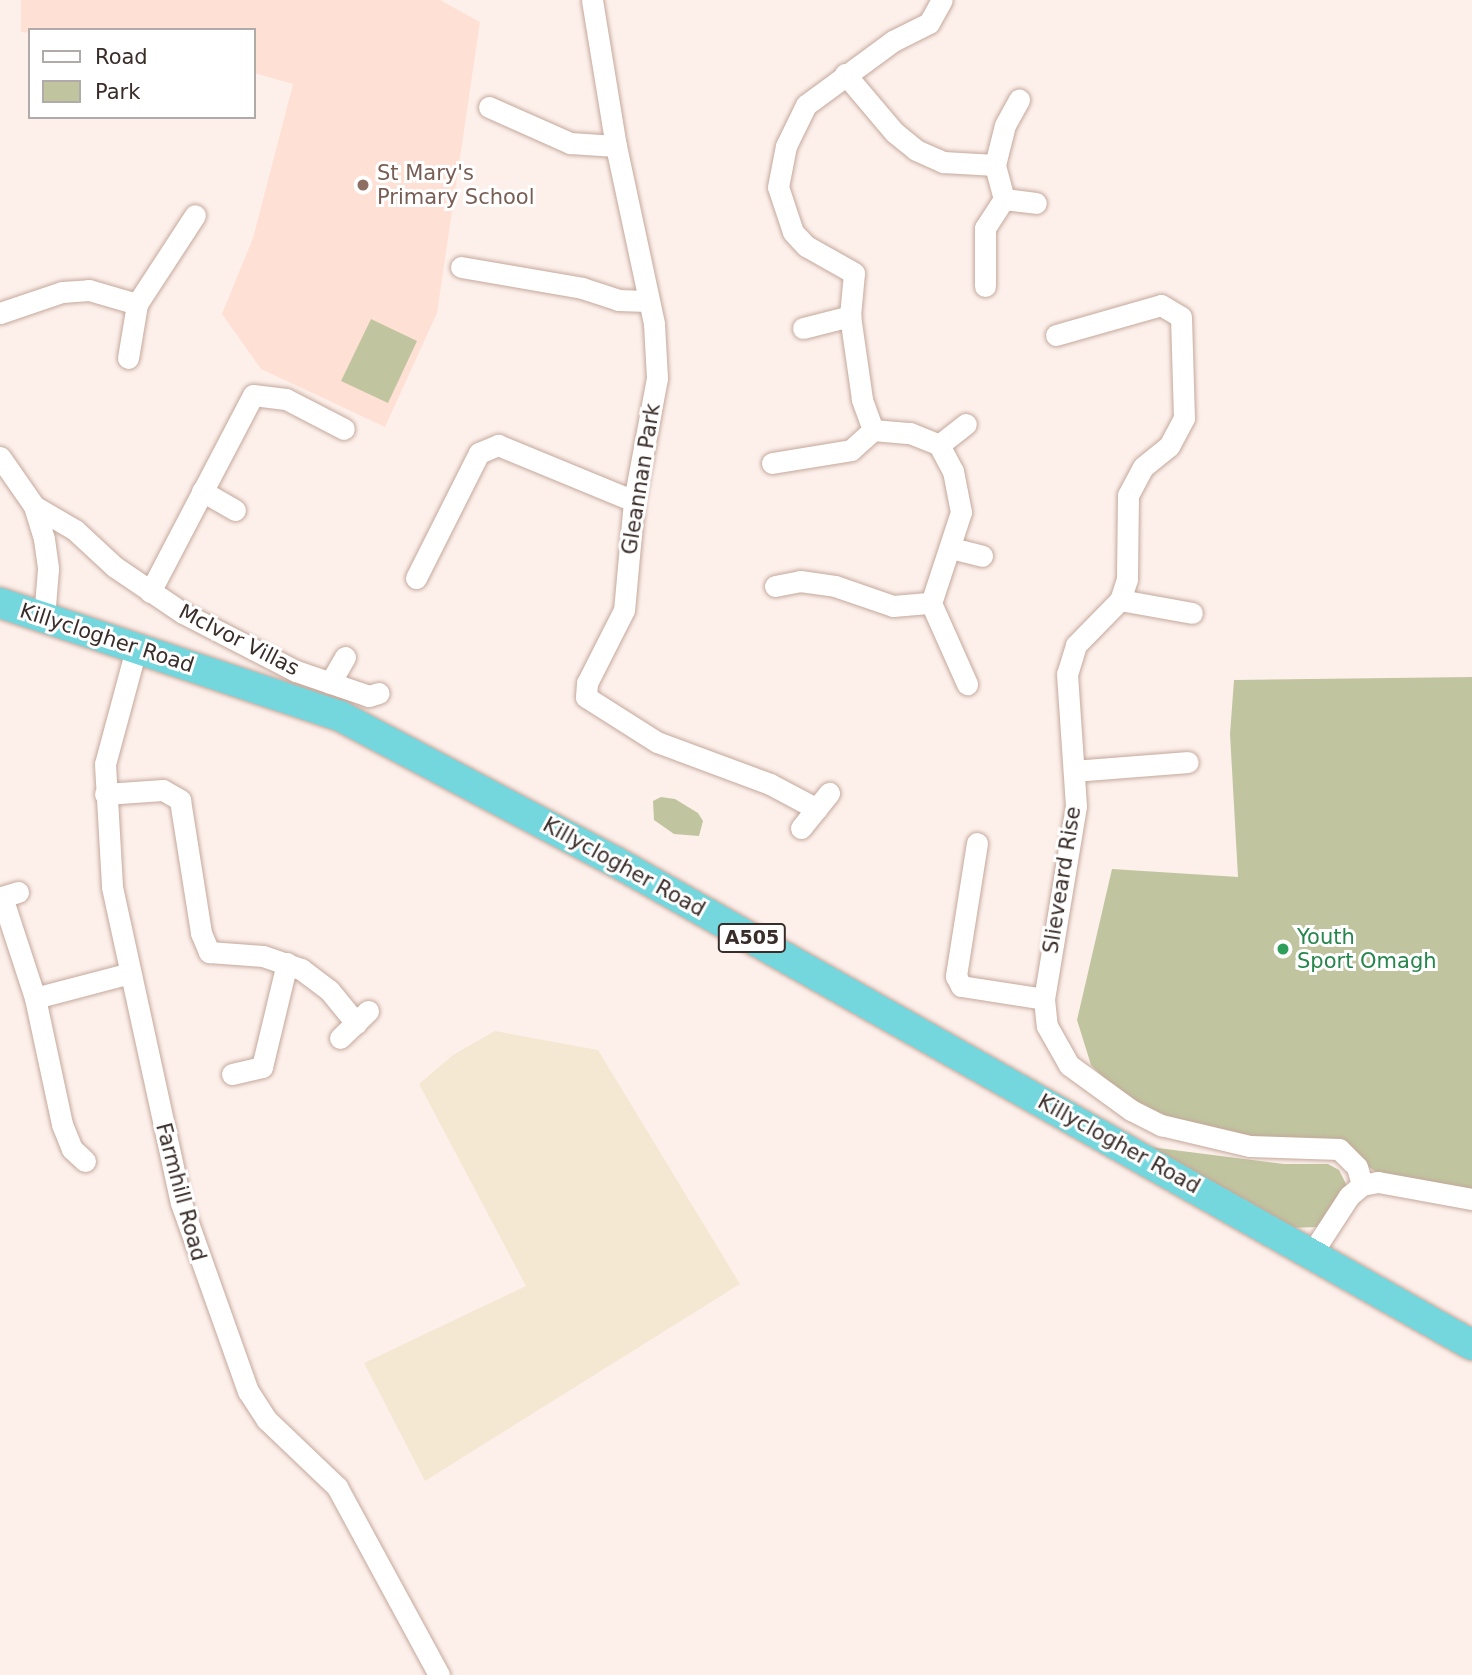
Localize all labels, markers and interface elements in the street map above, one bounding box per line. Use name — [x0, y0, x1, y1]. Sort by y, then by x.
legend — [28, 28, 256, 119]
text: Road — [95, 45, 148, 69]
text: Park — [95, 80, 140, 104]
place label: St Mary's Primary School — [377, 160, 535, 210]
marker: St Mary's Primary School — [355, 177, 371, 193]
street label: Gleannan Park — [617, 402, 665, 556]
street label: Killyclogher Road — [17, 598, 197, 678]
street label: McIvor Villas — [175, 599, 303, 681]
street label: Slieveard Rise — [1038, 805, 1086, 955]
street label: Killyclogher Road — [539, 812, 709, 922]
road number: A505 — [717, 922, 787, 954]
place label: Youth Sport Omagh — [1297, 924, 1437, 974]
marker: Youth Sport Omagh — [1275, 941, 1291, 957]
street label: Killyclogher Road — [1034, 1089, 1204, 1199]
street label: Farmhill Road — [150, 1120, 212, 1264]

